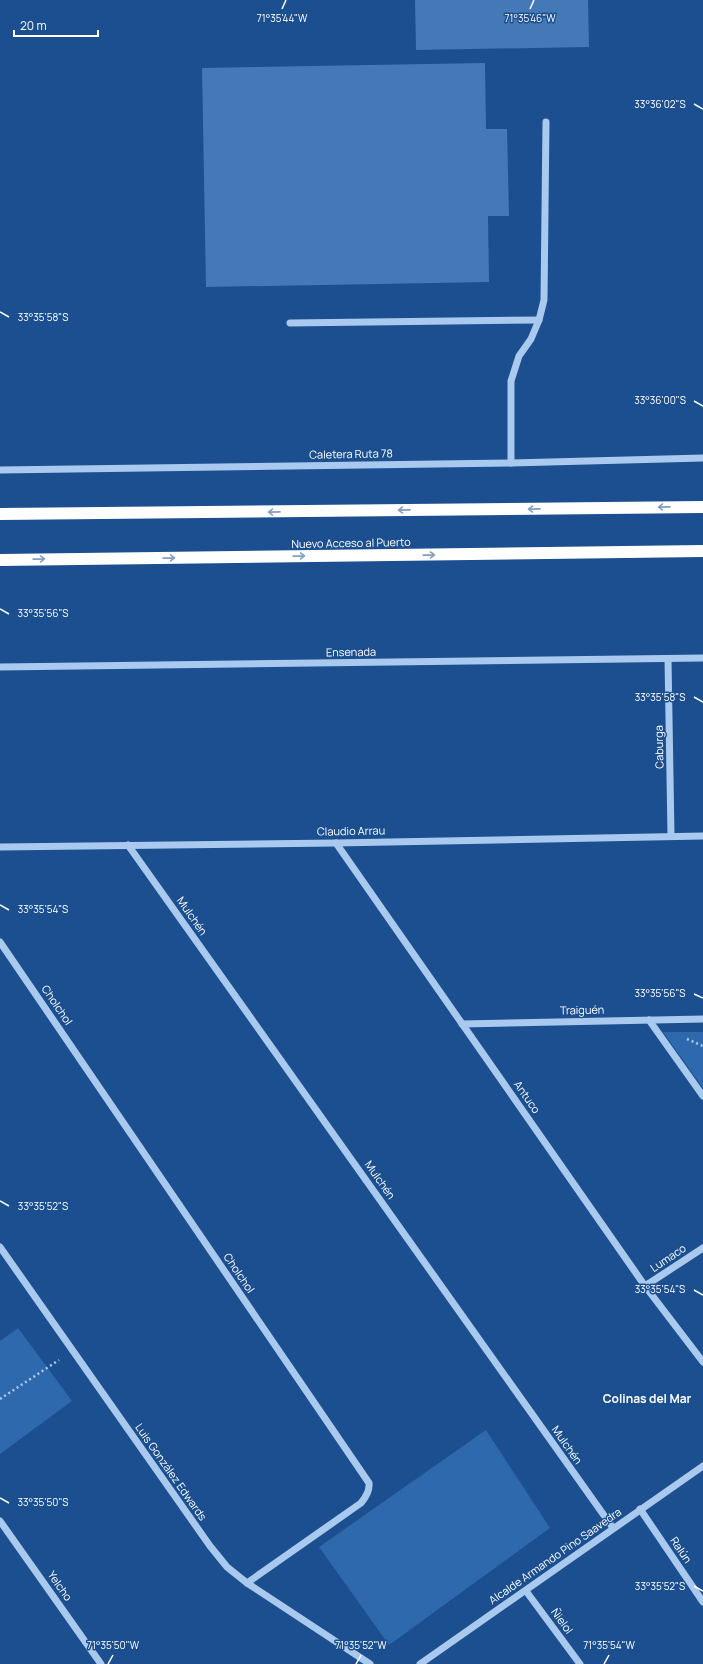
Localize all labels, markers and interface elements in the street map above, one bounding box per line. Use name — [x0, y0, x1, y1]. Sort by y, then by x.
text: 71°35'44"W — [257, 11, 308, 25]
text: 71°35'46"W — [504, 11, 556, 25]
scale bar — [14, 12, 98, 38]
text: 20 m — [20, 17, 47, 34]
text: 33°36'02"S — [634, 97, 686, 111]
text: 33°35'58"S — [18, 310, 68, 324]
text: 33°36'00"S — [634, 393, 686, 407]
street label: Caletera Ruta 78 — [309, 445, 393, 462]
one-way arrow — [658, 504, 671, 511]
one-way arrow — [528, 505, 541, 513]
one-way arrow — [398, 506, 411, 514]
one-way arrow — [268, 508, 281, 515]
street label: Nuevo Acceso al Puerto — [291, 534, 411, 551]
one-way arrow — [422, 551, 435, 559]
one-way arrow — [292, 552, 305, 560]
one-way arrow — [162, 554, 175, 562]
one-way arrow — [32, 555, 45, 563]
text: 33°35'56"S — [17, 606, 69, 620]
street label: Ensenada — [326, 644, 376, 659]
text: 33°35'58"S — [635, 690, 685, 704]
street label: Caburga — [651, 725, 666, 769]
street label: Claudio Arrau — [317, 822, 385, 839]
street label: Mulchén — [174, 893, 211, 938]
text: 33°35'54"S — [18, 902, 68, 916]
street label: Cholchol — [39, 982, 76, 1028]
text: 33°35'56"S — [634, 986, 686, 1000]
street label: Traiguén — [560, 1002, 604, 1017]
street label: Antuco — [511, 1077, 544, 1117]
street label: Mulchén — [362, 1157, 399, 1202]
text: 33°35'52"S — [18, 1199, 68, 1213]
street label: Lumaco — [647, 1240, 689, 1275]
street label: Cholchol — [221, 1250, 258, 1296]
text: 33°35'54"S — [635, 1282, 685, 1296]
district label: Colinas del Mar — [603, 1390, 692, 1407]
street label: Luis González Edwards — [132, 1420, 211, 1523]
street label: Mulchén — [549, 1422, 586, 1467]
text: 33°35'50"S — [18, 1495, 68, 1509]
street label: Alcalde Armando Pino Saavedra — [485, 1504, 624, 1607]
street label: Ralún — [667, 1534, 696, 1566]
street label: Yelcho — [45, 1568, 76, 1604]
text: 33°35'52"S — [635, 1579, 685, 1593]
street label: Ñielol — [548, 1605, 577, 1637]
text: 71°35'50"W — [87, 1638, 140, 1652]
text: 71°35'52"W — [335, 1638, 387, 1652]
text: 71°35'54"W — [583, 1638, 635, 1652]

